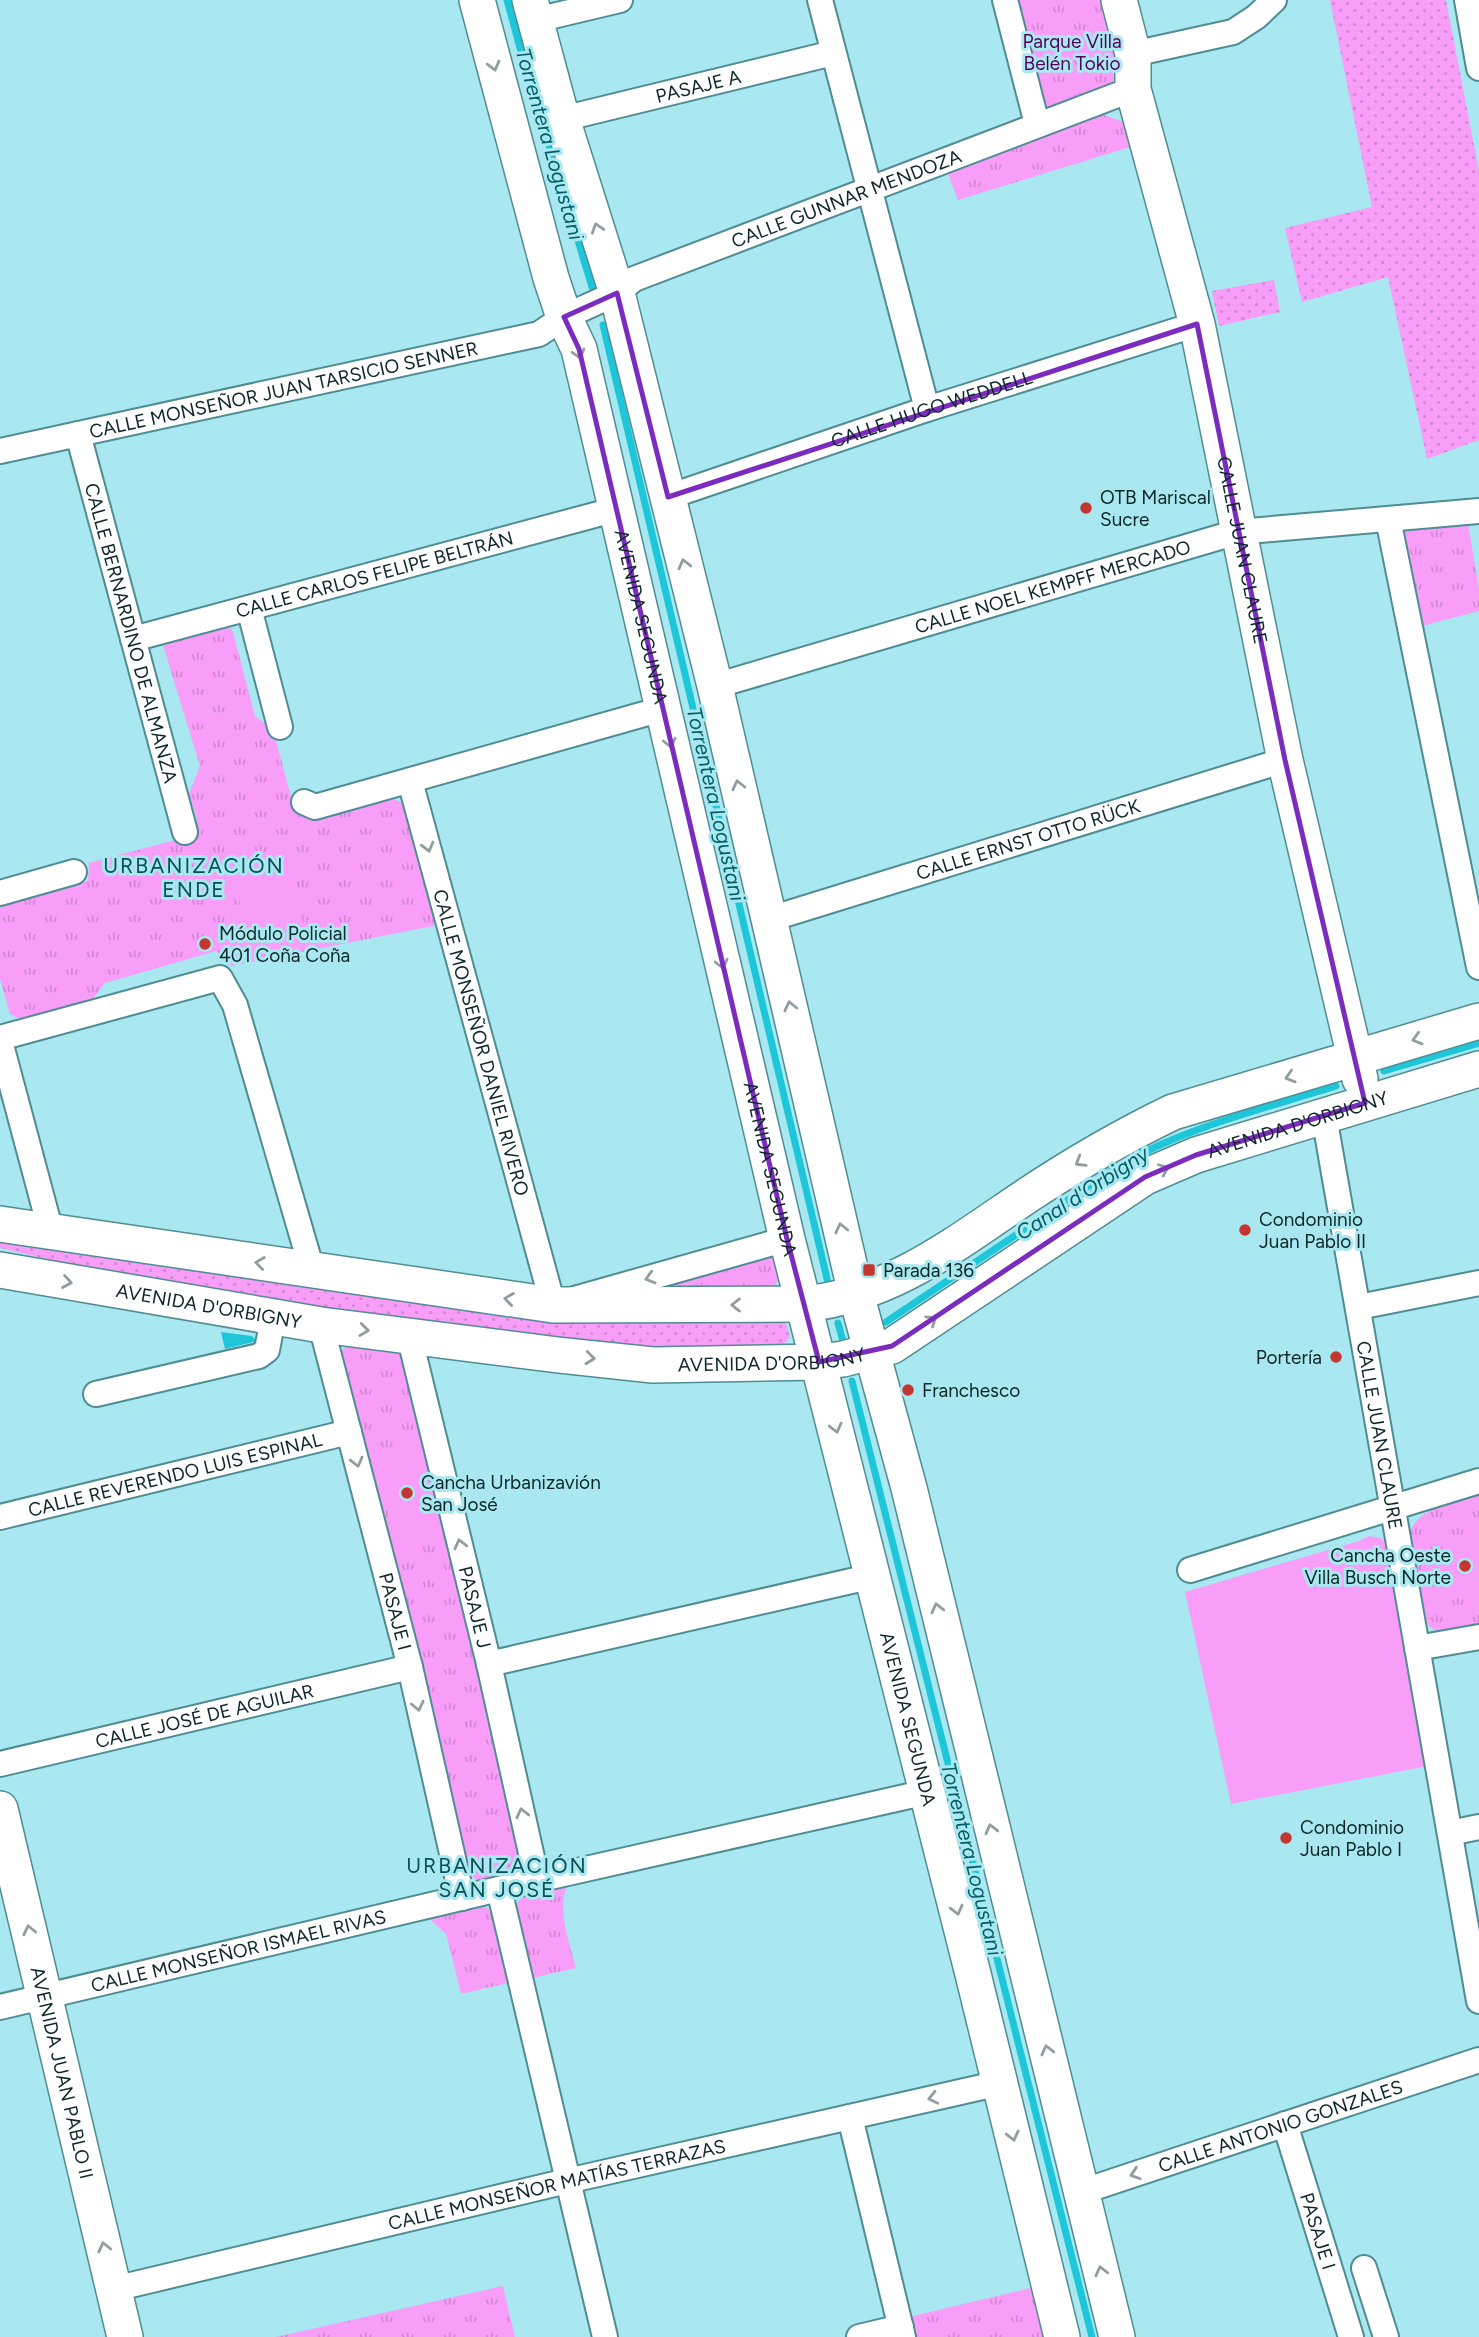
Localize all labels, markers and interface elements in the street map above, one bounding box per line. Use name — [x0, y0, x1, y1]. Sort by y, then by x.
park label: Parque Villa Belén Tokio — [1022, 30, 1122, 75]
water label: Torrentera Logustani — [511, 45, 589, 243]
one-way arrow — [486, 60, 500, 72]
street label: PASAJE A — [653, 64, 743, 107]
street label: CALLE GUNNAR MENDOZA — [728, 144, 964, 252]
one-way arrow — [590, 222, 605, 234]
street label: CALLE MONSEÑOR JUAN TARSICIO SENNER — [87, 336, 480, 443]
one-way arrow — [571, 348, 586, 360]
street label: CALLE HUGO WEDDELL — [828, 365, 1035, 452]
street label: CALLE JUAN CLAURE — [1212, 454, 1273, 646]
street label: CALLE BERNARDINO DE ALMANZA — [80, 480, 183, 785]
place label: OTB Mariscal Sucre — [1100, 486, 1211, 531]
marker: OTB Mariscal Sucre — [1078, 500, 1094, 516]
street label: CALLE CARLOS FELIPE BELTRÁN — [233, 526, 516, 622]
street label: AVENIDA SEGUNDA — [610, 527, 673, 706]
street label: CALLE NOEL KEMPFF MERCADO — [912, 535, 1193, 638]
one-way arrow — [678, 558, 692, 570]
water label: Torrentera Logustani — [682, 705, 750, 903]
one-way arrow — [662, 737, 676, 749]
one-way arrow — [732, 779, 746, 791]
street label: CALLE ERNST OTTO RÜCK — [913, 794, 1143, 885]
one-way arrow — [419, 841, 434, 853]
district label: URBANIZACIÓN ENDE — [103, 853, 285, 902]
street label: CALLE MONSEÑOR DANIEL RIVERO — [429, 887, 534, 1198]
place label: Módulo Policial 401 Coña Coña — [219, 922, 350, 967]
marker: Módulo Policial 401 Coña Coña — [197, 936, 213, 952]
one-way arrow — [714, 958, 728, 970]
one-way arrow — [784, 1000, 798, 1012]
one-way arrow — [1411, 1030, 1423, 1045]
one-way arrow — [1284, 1068, 1296, 1083]
street label: AVENIDA SEGUNDA — [739, 1079, 802, 1259]
street label: AVENIDA D'ORBIGNY — [1204, 1086, 1391, 1162]
water label: Canal d'Orbigny — [1011, 1140, 1154, 1245]
one-way arrow — [1075, 1154, 1088, 1167]
one-way arrow — [1156, 1163, 1169, 1177]
place label: Condominio Juan Pablo II — [1259, 1208, 1366, 1253]
one-way arrow — [835, 1222, 849, 1234]
marker: Condominio Juan Pablo II — [1237, 1222, 1253, 1238]
one-way arrow — [254, 1255, 266, 1270]
place label: Parada 136 — [883, 1259, 974, 1282]
marker: Parada 136 — [861, 1262, 877, 1278]
one-way arrow — [644, 1269, 656, 1284]
one-way arrow — [61, 1274, 73, 1289]
street label: AVENIDA D'ORBIGNY — [114, 1279, 304, 1333]
one-way arrow — [503, 1291, 515, 1306]
one-way arrow — [730, 1297, 741, 1312]
one-way arrow — [924, 1315, 937, 1328]
one-way arrow — [359, 1322, 370, 1337]
street label: CALLE JUAN CLAURE — [1352, 1339, 1408, 1531]
street label: AVENIDA D'ORBIGNY — [678, 1342, 868, 1376]
place label: Portería — [1256, 1346, 1322, 1369]
marker: Portería — [1328, 1349, 1344, 1365]
one-way arrow — [585, 1350, 596, 1365]
place label: Franchesco — [922, 1379, 1020, 1402]
marker: Franchesco — [900, 1382, 916, 1398]
one-way arrow — [828, 1422, 842, 1434]
street label: CALLE REVERENDO LUIS ESPINAL — [26, 1428, 324, 1521]
one-way arrow — [349, 1455, 363, 1467]
place label: Cancha Urbanizavión San José — [421, 1471, 601, 1516]
marker: Cancha Urbanizavión San José — [399, 1485, 415, 1501]
one-way arrow — [454, 1538, 468, 1550]
place label: Cancha Oeste Villa Busch Norte — [1304, 1544, 1451, 1589]
marker: Cancha Oeste Villa Busch Norte — [1457, 1558, 1473, 1574]
street label: PASAJE J — [454, 1564, 496, 1651]
street label: PASAJE I — [374, 1570, 417, 1653]
one-way arrow — [931, 1602, 945, 1614]
street label: AVENIDA SEGUNDA — [875, 1629, 941, 1808]
street label: CALLE JOSÉ DE AGUILAR — [93, 1679, 316, 1753]
one-way arrow — [410, 1700, 425, 1712]
water label: Torrentera Logustani — [936, 1760, 1008, 1958]
one-way arrow — [516, 1807, 531, 1819]
place label: Condominio Juan Pablo I — [1300, 1816, 1404, 1861]
one-way arrow — [985, 1823, 999, 1835]
marker: Condominio Juan Pablo I — [1278, 1830, 1294, 1846]
district label: URBANIZACIÓN SAN JOSÉ — [406, 1853, 588, 1902]
one-way arrow — [949, 1904, 963, 1916]
street label: CALLE MONSEÑOR ISMAEL RIVAS — [89, 1905, 388, 1997]
one-way arrow — [22, 1924, 37, 1936]
street label: AVENIDA JUAN PABLO II — [26, 1964, 99, 2181]
one-way arrow — [1041, 2044, 1055, 2056]
street label: CALLE ANTONIO GONZALES — [1155, 2075, 1406, 2177]
one-way arrow — [927, 2090, 939, 2105]
one-way arrow — [1005, 2130, 1019, 2142]
street label: CALLE MONSEÑOR MATÍAS TERRAZAS — [386, 2134, 728, 2235]
one-way arrow — [1130, 2166, 1142, 2180]
street label: PASAJE I — [1295, 2190, 1341, 2272]
one-way arrow — [97, 2241, 112, 2253]
one-way arrow — [1095, 2265, 1109, 2277]

